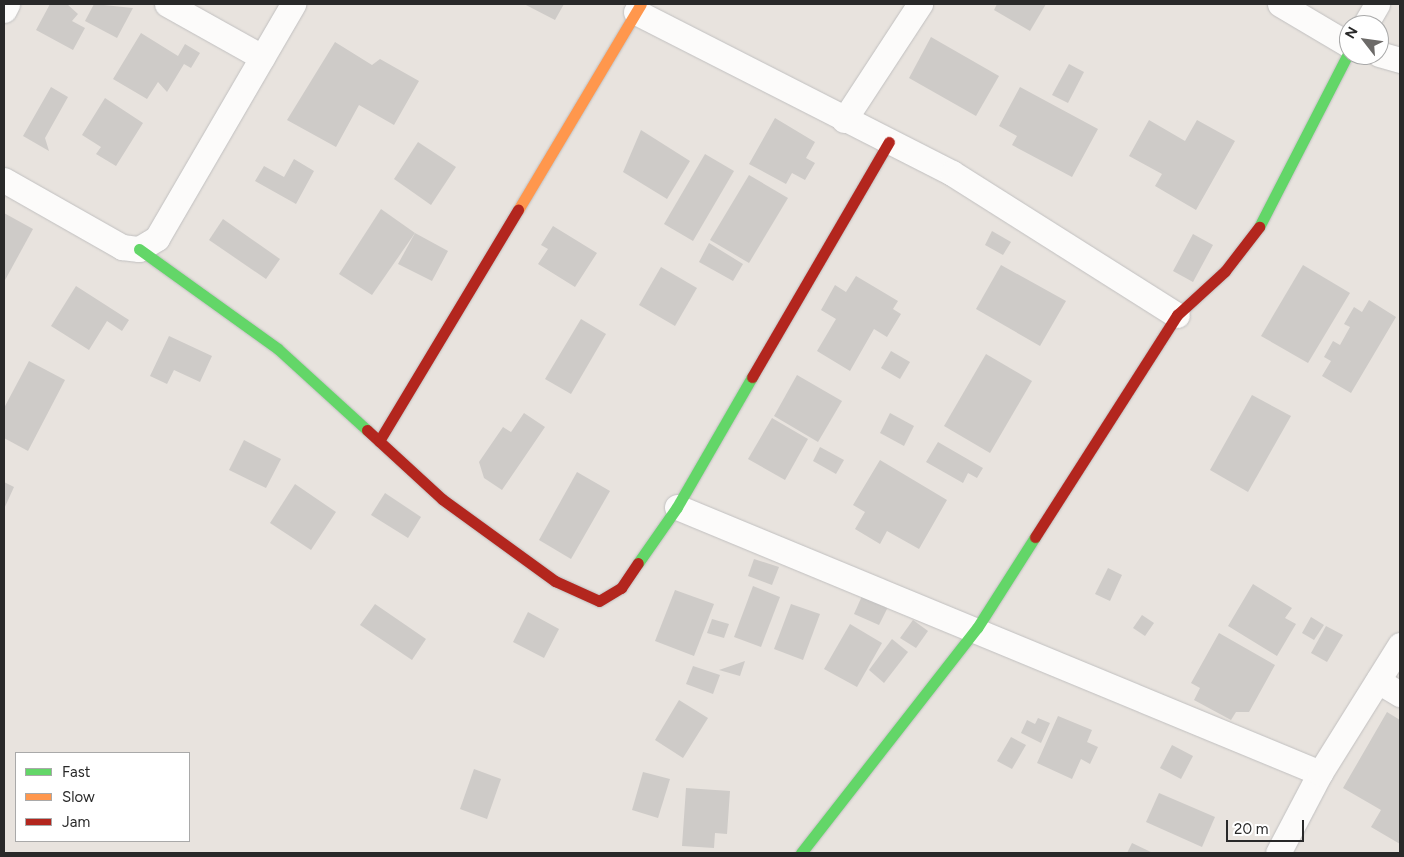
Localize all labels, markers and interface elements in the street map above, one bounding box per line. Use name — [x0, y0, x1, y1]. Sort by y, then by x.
north arrow — [1339, 15, 1389, 65]
text: N — [1341, 24, 1362, 42]
legend — [15, 752, 190, 842]
text: Fast — [62, 763, 90, 781]
text: Slow — [62, 788, 95, 806]
scale bar — [1229, 810, 1306, 842]
text: Jam — [62, 813, 90, 831]
text: 20 m — [1234, 820, 1268, 838]

